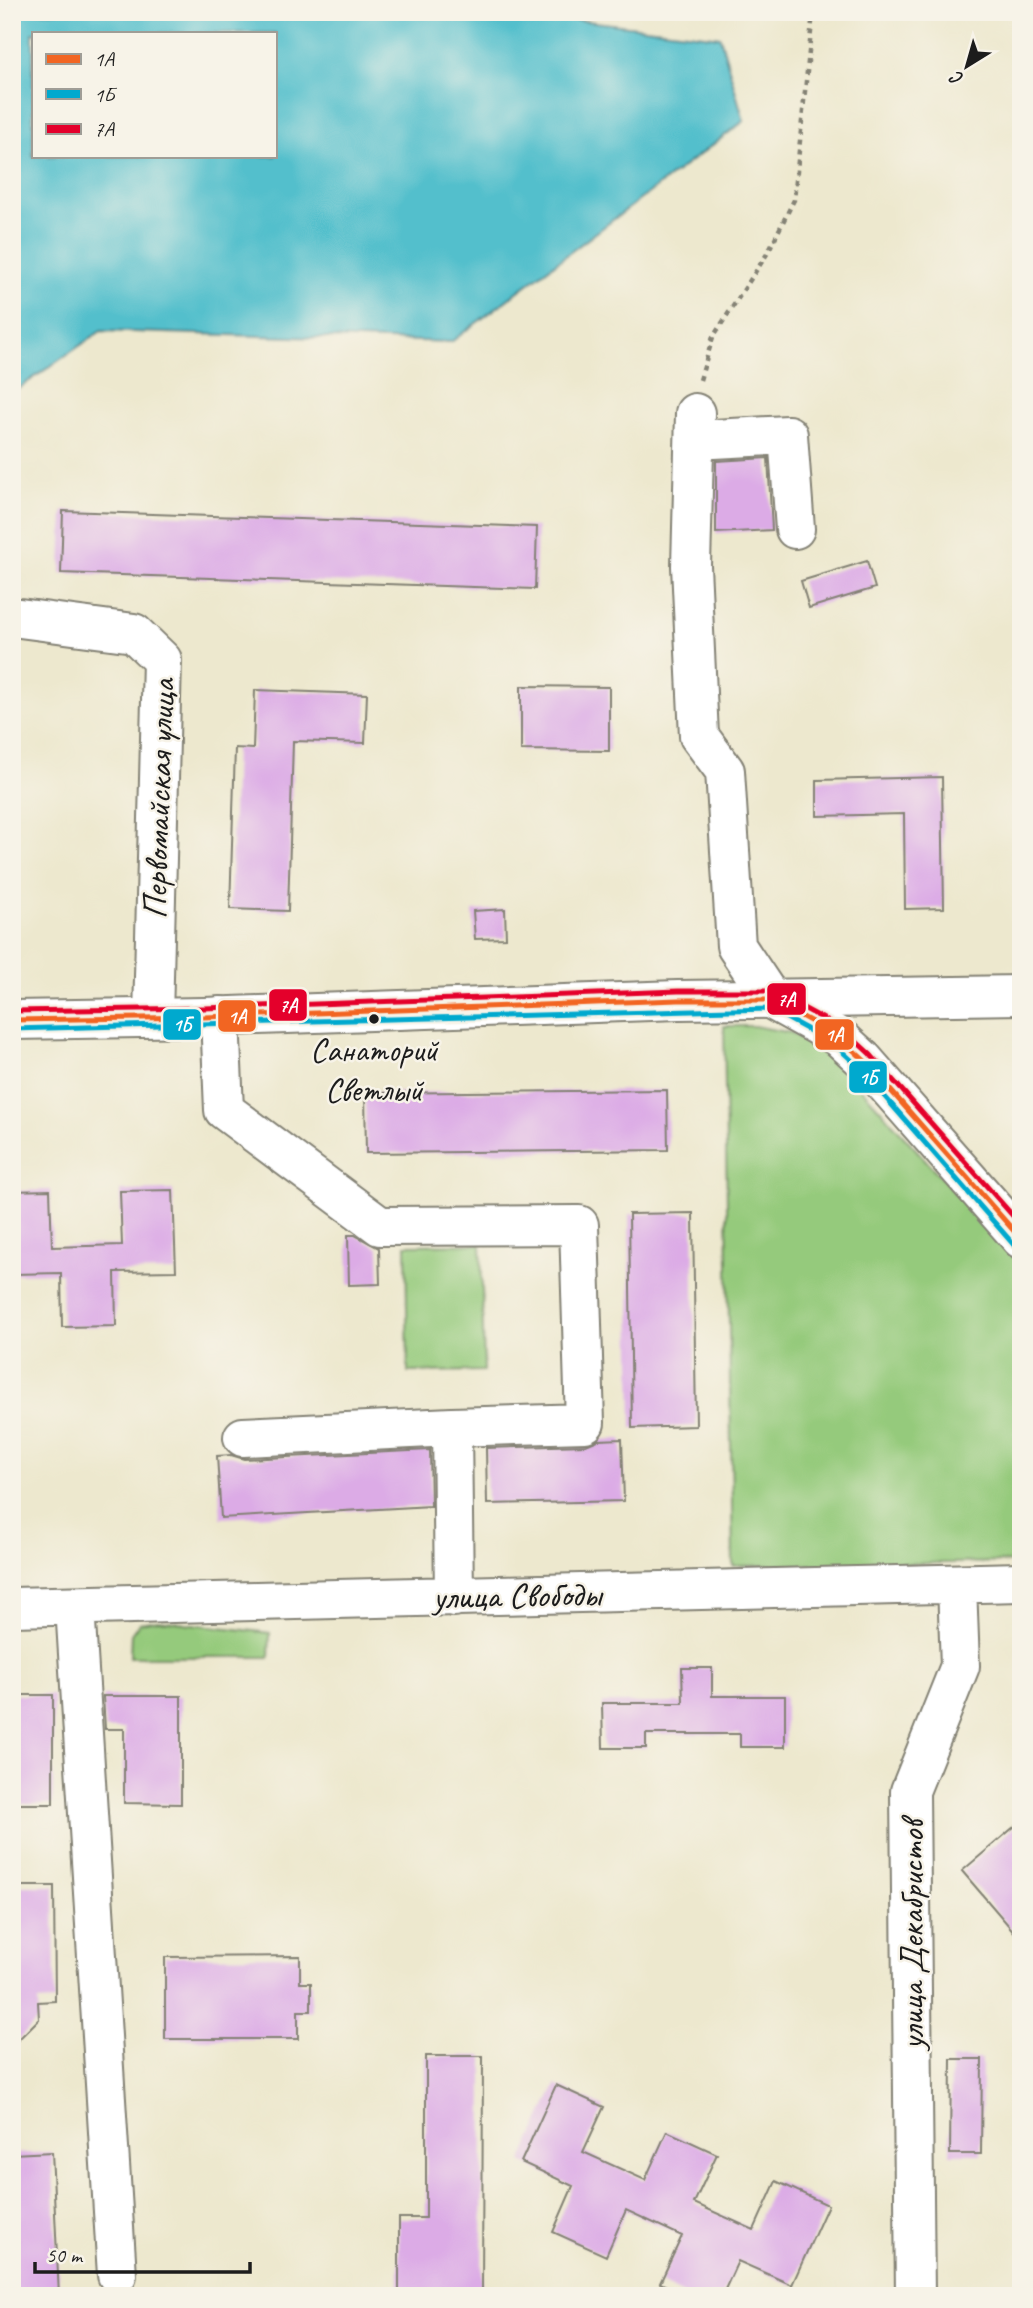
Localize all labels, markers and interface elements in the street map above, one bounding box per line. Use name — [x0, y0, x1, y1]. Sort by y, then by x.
legend — [32, 32, 276, 158]
north arrow — [932, 32, 1002, 102]
text: 1А — [94, 46, 115, 72]
text: С — [944, 65, 968, 91]
text: 1Б — [94, 82, 117, 108]
text: 7А — [94, 116, 115, 142]
street label: Первомайская улица — [132, 676, 185, 920]
line badge: 7А — [766, 982, 807, 1016]
line badge: 7А — [268, 988, 308, 1022]
text: 7А — [777, 988, 796, 1012]
text: 7А — [279, 994, 298, 1018]
line badge: 1А — [217, 999, 257, 1033]
text: 1А — [228, 1005, 247, 1029]
line badge: 1Б — [162, 1008, 202, 1041]
marker: Санаторий Светлый — [367, 1012, 381, 1026]
text: 1Б — [173, 1013, 194, 1037]
line badge: 1А — [814, 1018, 855, 1051]
text: 1А — [825, 1023, 844, 1047]
place label: Санаторий Светлый — [310, 1029, 440, 1111]
line badge: 1Б — [848, 1060, 888, 1094]
text: 1Б — [859, 1066, 880, 1090]
street label: улица Свободы — [430, 1571, 604, 1620]
street label: улица Декабристов — [889, 1814, 934, 2052]
scale bar — [35, 2231, 250, 2275]
text: 50 m — [46, 2242, 84, 2268]

